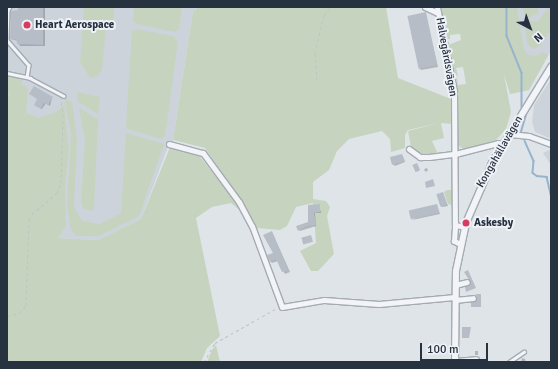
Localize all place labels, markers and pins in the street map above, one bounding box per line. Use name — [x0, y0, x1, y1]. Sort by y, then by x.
place label: Heart Aerospace — [35, 18, 114, 32]
marker: Heart Aerospace — [22, 20, 32, 30]
place label: Askesby — [474, 216, 513, 230]
marker: Askesby — [461, 218, 471, 228]

